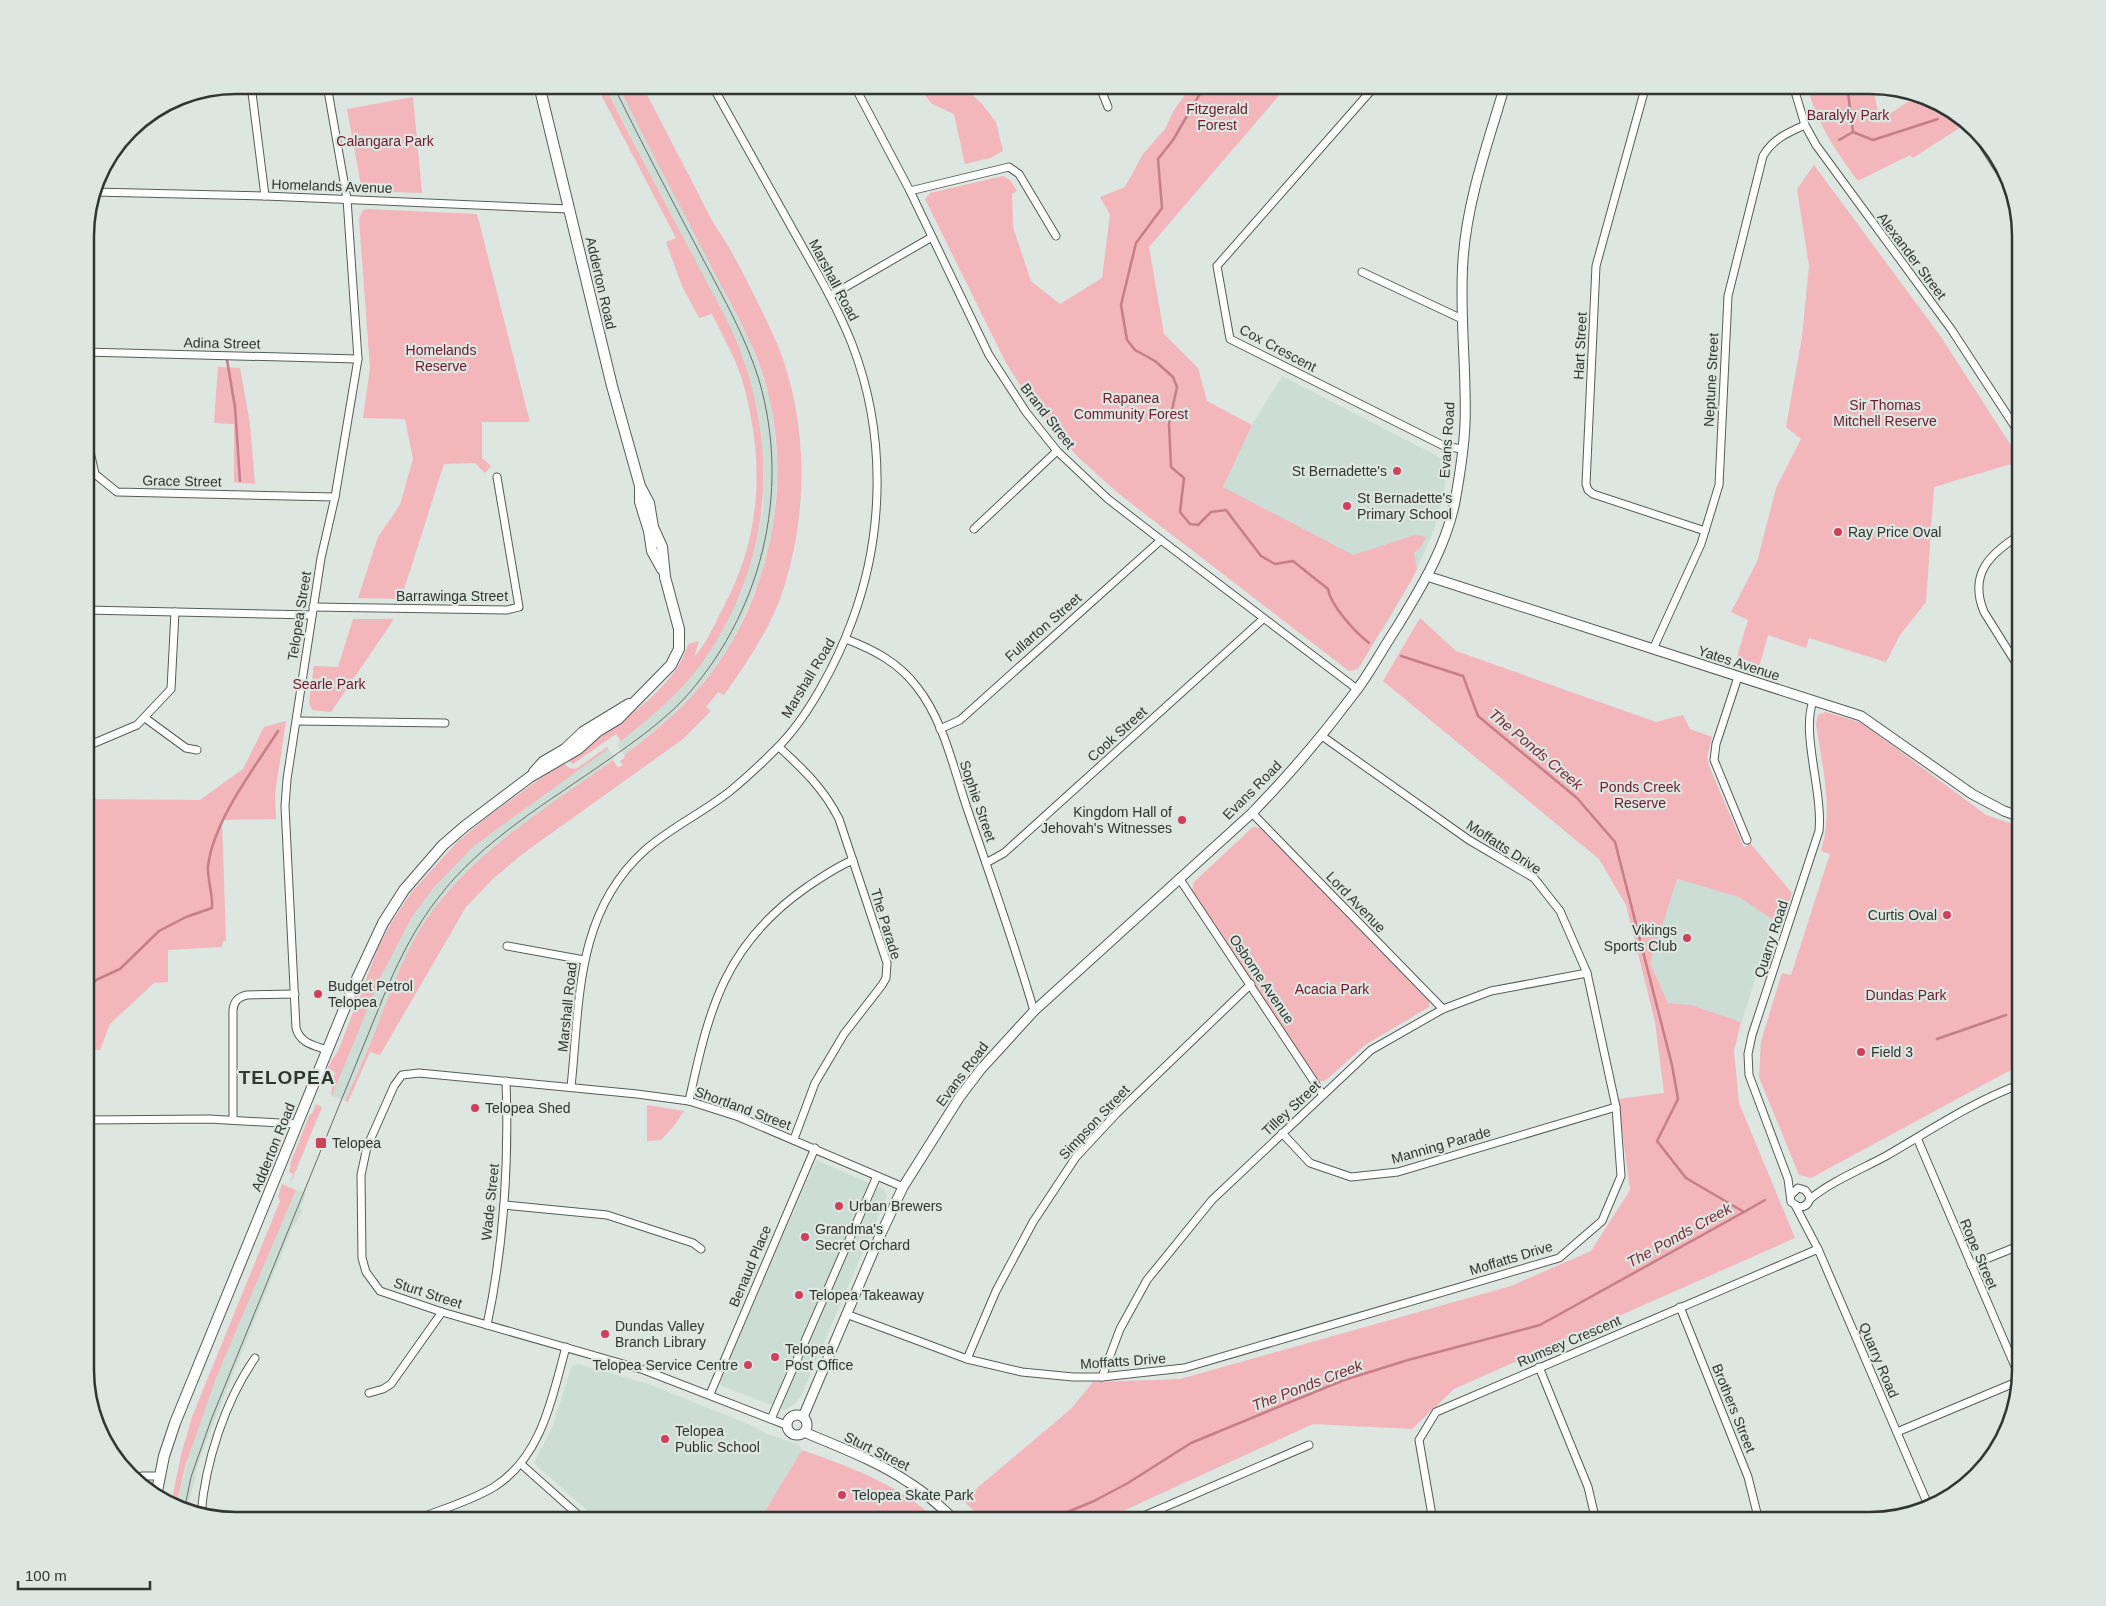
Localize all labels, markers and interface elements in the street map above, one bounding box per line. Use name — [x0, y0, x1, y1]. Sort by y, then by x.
park label: Fitzgerald Forest — [1186, 101, 1248, 133]
park label: Baralyly Park — [1807, 107, 1890, 123]
park label: Calangara Park — [336, 133, 435, 149]
street label: Homelands Avenue — [271, 176, 393, 196]
street label: Alexander Street — [1874, 210, 1950, 303]
street label: Adderton Road — [583, 235, 619, 331]
street label: Marshall Road — [806, 236, 862, 324]
street label: Hart Street — [1570, 312, 1590, 380]
street label: Cox Crescent — [1237, 321, 1319, 375]
street label: Neptune Street — [1701, 332, 1721, 427]
street label: Adina Street — [183, 334, 261, 352]
park label: Homelands Reserve — [406, 342, 476, 374]
street label: Brand Street — [1017, 380, 1079, 452]
park label: Rapanea Community Forest — [1074, 390, 1188, 422]
park label: Sir Thomas Mitchell Reserve — [1833, 397, 1937, 429]
street label: Evans Road — [1436, 401, 1458, 479]
place label: St Bernadette's — [1292, 463, 1387, 479]
marker: St Bernadette's — [1391, 465, 1403, 477]
street label: Grace Street — [142, 472, 222, 490]
place label: St Bernadette's Primary School — [1357, 490, 1452, 522]
marker: St Bernadette's Primary School — [1341, 500, 1353, 512]
place label: Ray Price Oval — [1848, 524, 1941, 540]
marker: Ray Price Oval — [1832, 526, 1844, 538]
street label: Telopea Street — [284, 570, 314, 662]
street label: Barrawinga Street — [396, 588, 508, 604]
street label: Fullarton Street — [1002, 589, 1084, 664]
street label: Marshall Road — [778, 635, 838, 721]
street label: Yates Avenue — [1696, 642, 1782, 684]
park label: Searle Park — [292, 676, 367, 692]
street label: Cook Street — [1084, 703, 1150, 765]
water label: The Ponds Creek — [1486, 705, 1587, 794]
street label: Evans Road — [1219, 757, 1285, 823]
street label: Sophie Street — [957, 758, 999, 844]
park label: Ponds Creek Reserve — [1600, 779, 1681, 811]
place label: Kingdom Hall of Jehovah's Witnesses — [1041, 804, 1172, 836]
marker: Kingdom Hall of Jehovah's Witnesses — [1176, 814, 1188, 826]
street label: Moffatts Drive — [1464, 817, 1545, 877]
street label: Lord Avenue — [1323, 868, 1389, 936]
street label: The Parade — [868, 887, 904, 962]
street label: Quarry Road — [1751, 898, 1791, 980]
place label: Curtis Oval — [1868, 907, 1937, 923]
marker: Curtis Oval — [1941, 909, 1953, 921]
place label: Vikings Sports Club — [1604, 922, 1677, 954]
street label: Osborne Avenue — [1226, 931, 1298, 1027]
marker: Vikings Sports Club — [1681, 932, 1693, 944]
street label: Marshall Road — [554, 961, 580, 1053]
place label: Budget Petrol Telopea — [328, 978, 413, 1010]
park label: Acacia Park — [1295, 981, 1370, 997]
park label: Dundas Park — [1866, 987, 1947, 1003]
marker: Budget Petrol Telopea — [312, 988, 324, 1000]
street label: Evans Road — [933, 1039, 991, 1109]
place label: Field 3 — [1871, 1044, 1913, 1060]
marker: Field 3 — [1855, 1046, 1867, 1058]
district label: TELOPEA — [239, 1067, 335, 1088]
street label: Tilley Street — [1259, 1077, 1323, 1139]
street label: Simpson Street — [1056, 1081, 1133, 1162]
street label: Shortland Street — [693, 1083, 793, 1133]
street label: Adderton Road — [248, 1100, 298, 1194]
place label: Telopea Shed — [485, 1100, 571, 1116]
marker: Telopea Shed — [469, 1102, 481, 1114]
street label: Manning Parade — [1389, 1123, 1493, 1167]
place label: Telopea — [332, 1135, 381, 1151]
marker: Telopea — [314, 1136, 328, 1150]
street label: Wade Street — [478, 1163, 502, 1241]
place label: Urban Brewers — [849, 1198, 942, 1214]
water label: The Ponds Creek — [1624, 1199, 1735, 1271]
marker: Urban Brewers — [833, 1200, 845, 1212]
street label: Rope Street — [1957, 1216, 2001, 1292]
place label: Grandma's Secret Orchard — [815, 1221, 910, 1253]
street label: Benaud Place — [726, 1223, 774, 1309]
marker: Grandma's Secret Orchard — [799, 1231, 811, 1243]
street label: Moffatts Drive — [1467, 1238, 1555, 1278]
street label: Sturt Street — [392, 1274, 464, 1312]
place label: Telopea Takeaway — [809, 1287, 924, 1303]
marker: Telopea Takeaway — [793, 1289, 805, 1301]
street label: Rumsey Crescent — [1515, 1312, 1623, 1370]
place label: Dundas Valley Branch Library — [615, 1318, 706, 1350]
street label: Quarry Road — [1856, 1320, 1902, 1400]
marker: Dundas Valley Branch Library — [599, 1328, 611, 1340]
place label: Telopea Post Office — [785, 1341, 853, 1373]
street label: Moffatts Drive — [1079, 1350, 1167, 1372]
marker: Telopea Post Office — [769, 1351, 781, 1363]
water label: The Ponds Creek — [1249, 1356, 1366, 1414]
place label: Telopea Service Centre — [592, 1357, 738, 1373]
marker: Telopea Service Centre — [742, 1359, 754, 1371]
street label: Brothers Street — [1709, 1361, 1759, 1455]
place label: Telopea Public School — [675, 1423, 760, 1455]
street label: Sturt Street — [842, 1428, 912, 1474]
marker: Telopea Public School — [659, 1433, 671, 1445]
place label: Telopea Skate Park — [852, 1487, 974, 1503]
marker: Telopea Skate Park — [836, 1489, 848, 1501]
scale bar — [18, 1558, 150, 1590]
text: 100 m — [25, 1567, 67, 1584]

